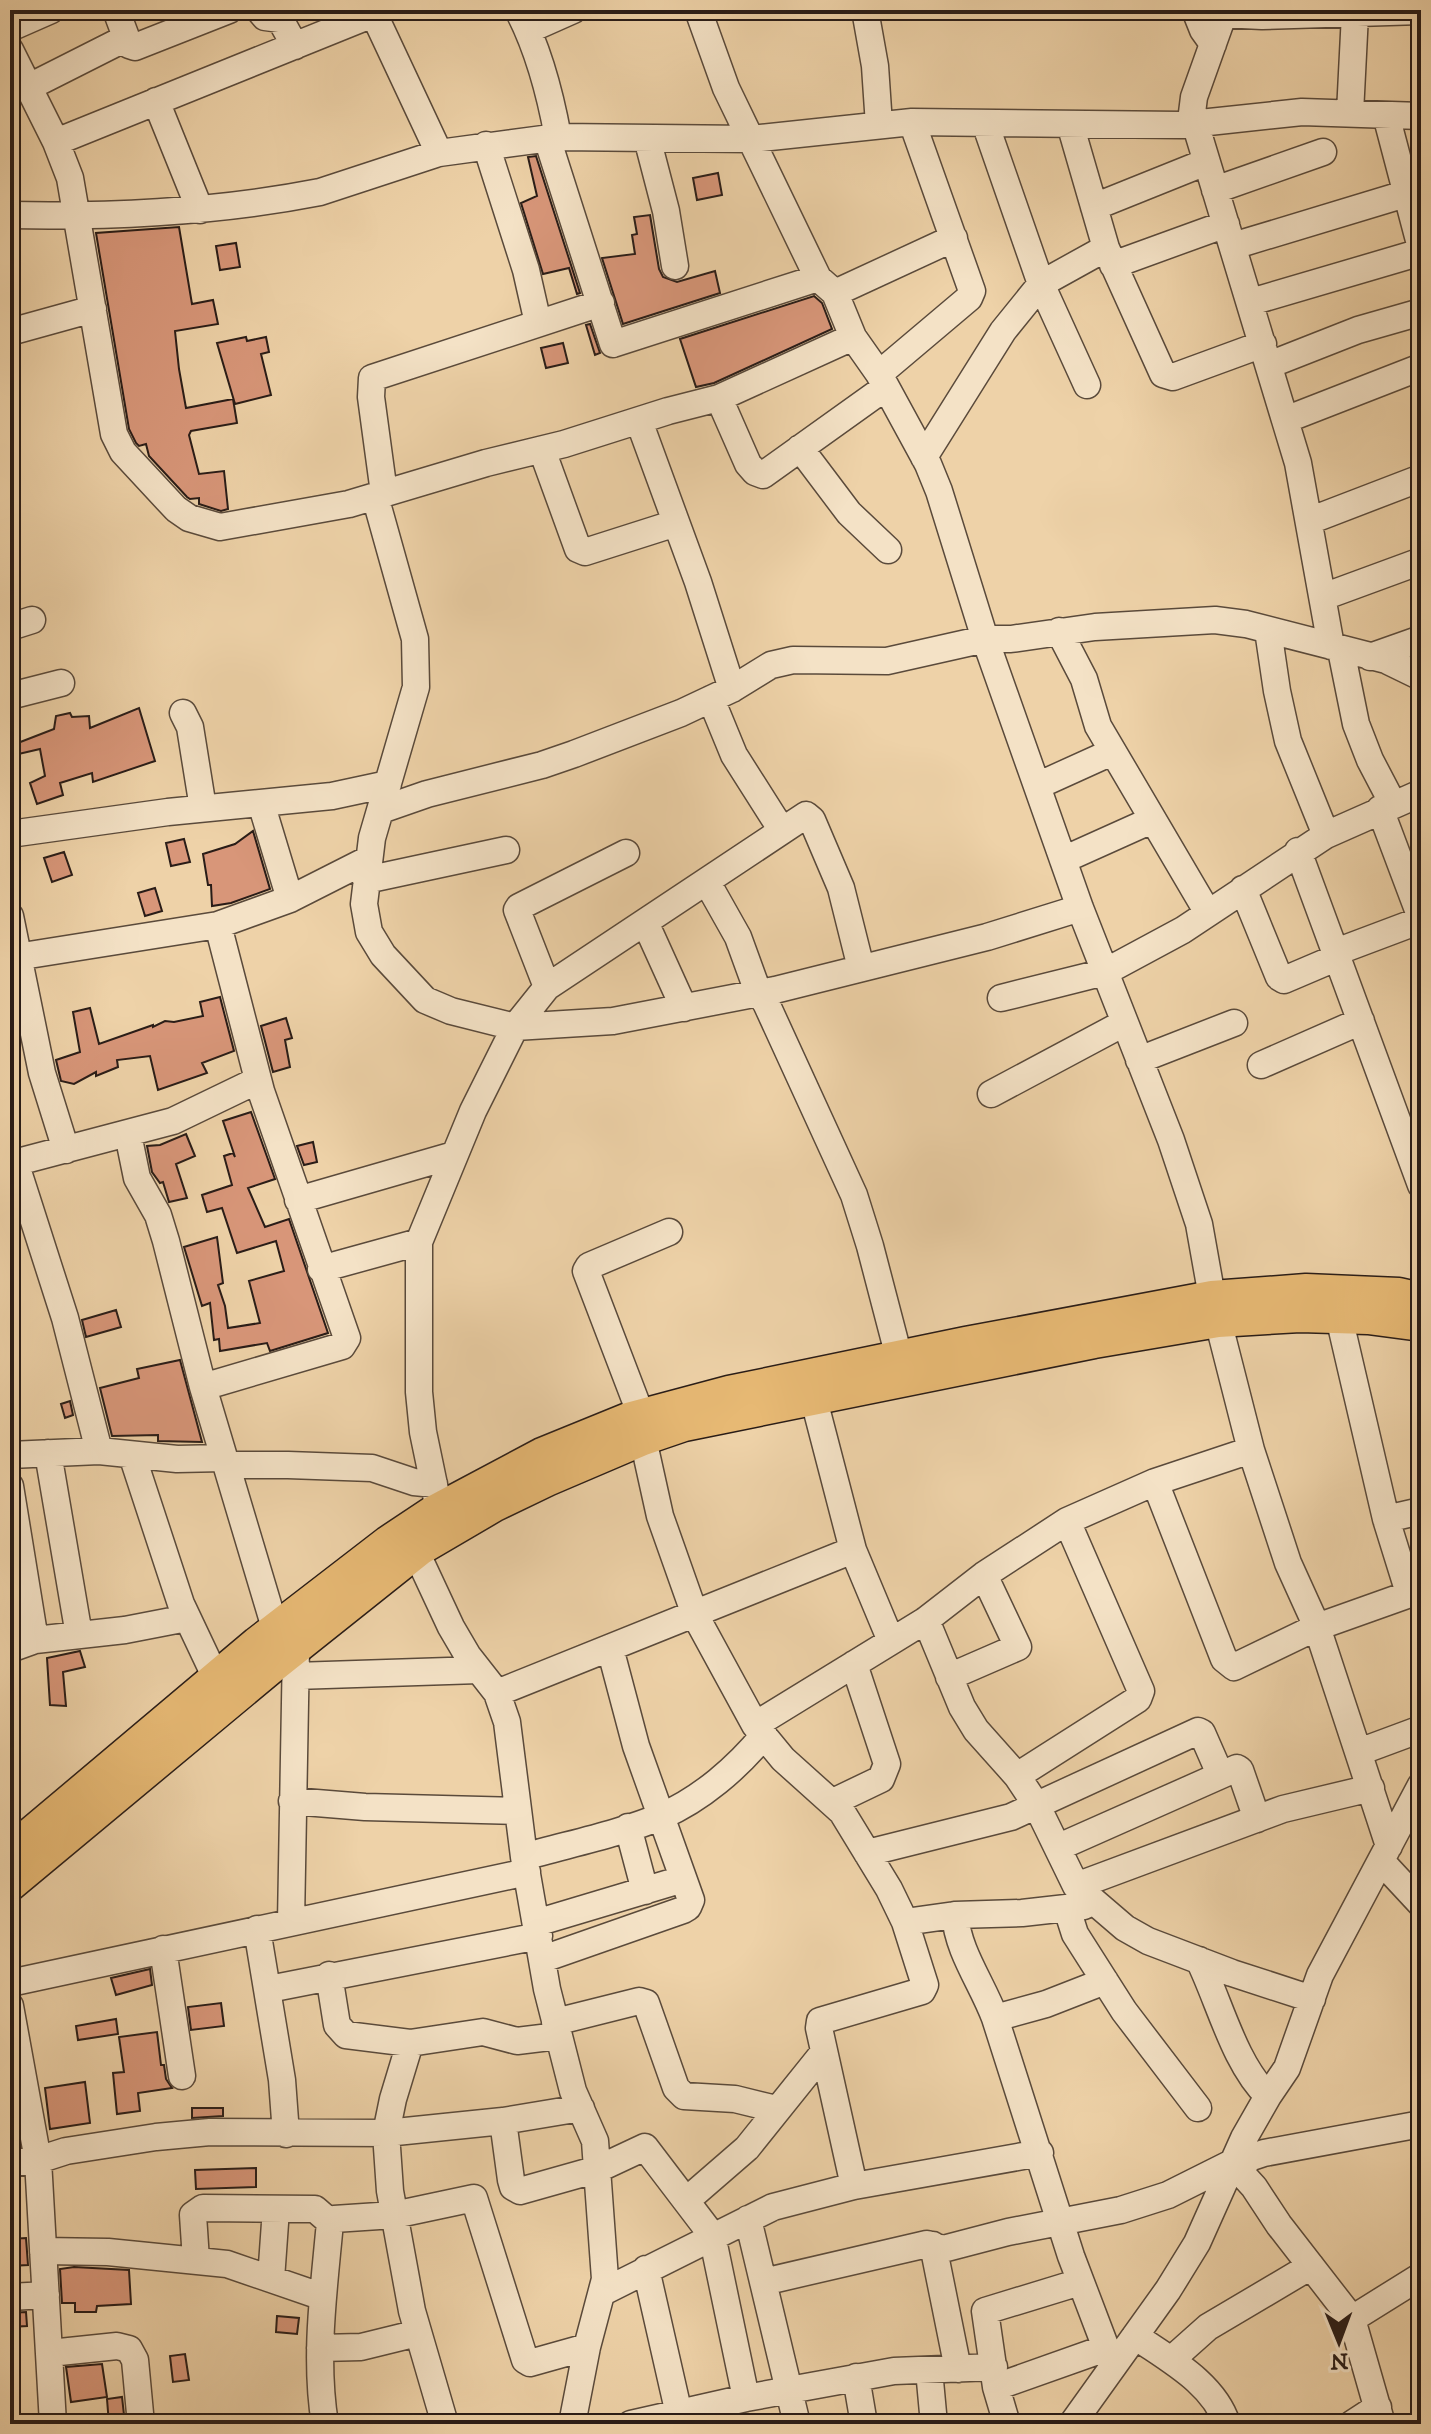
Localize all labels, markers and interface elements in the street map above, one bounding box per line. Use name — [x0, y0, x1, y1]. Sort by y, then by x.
north arrow — [1299, 2302, 1379, 2382]
text: N — [1330, 2347, 1349, 2374]

